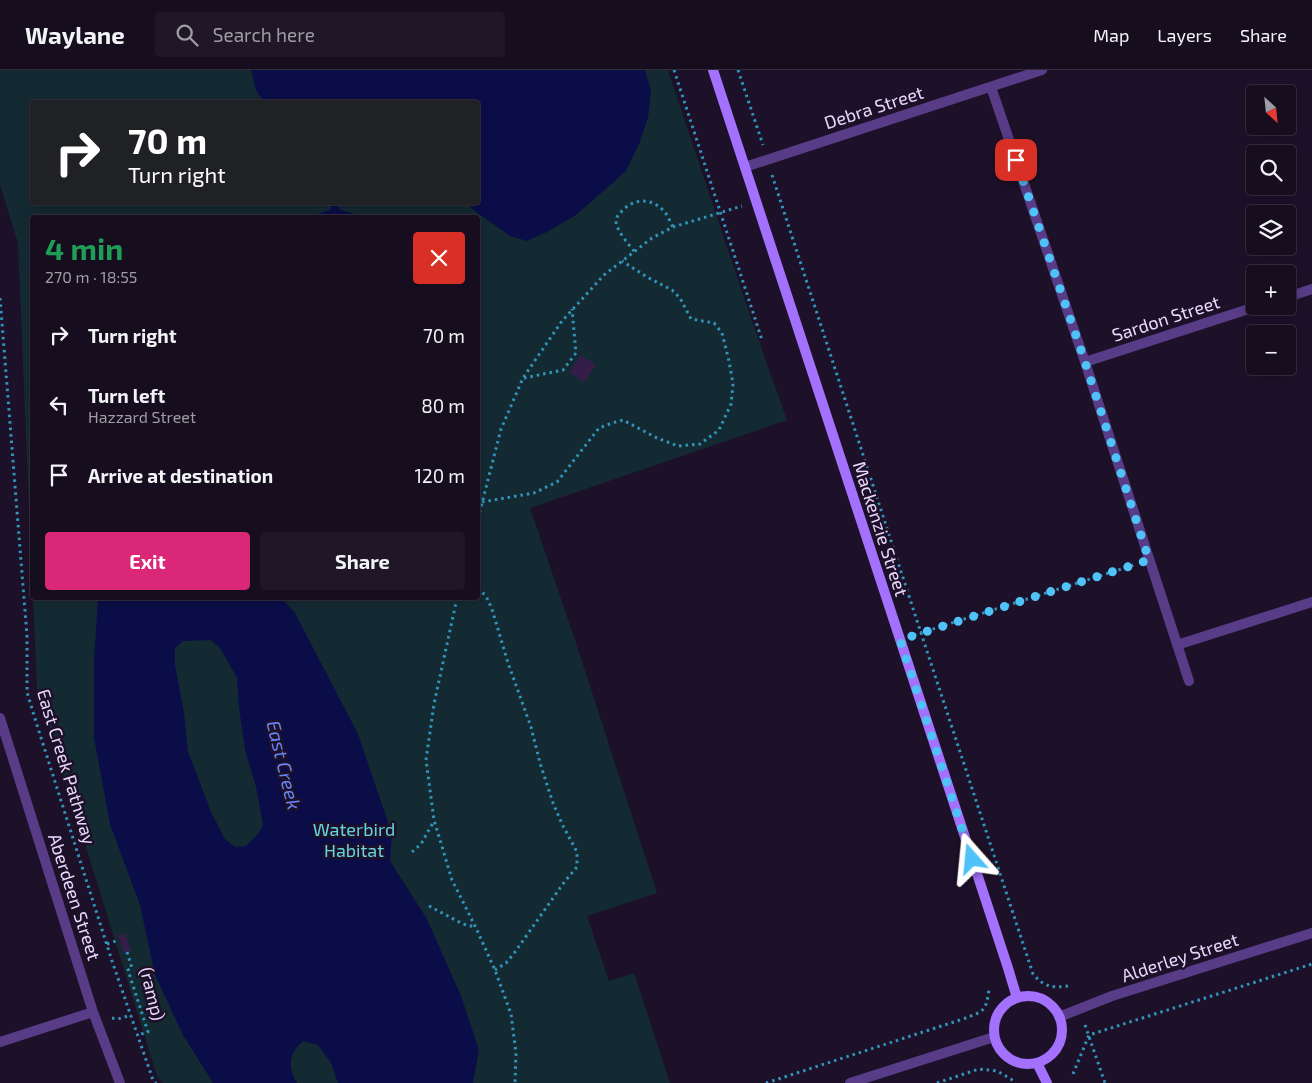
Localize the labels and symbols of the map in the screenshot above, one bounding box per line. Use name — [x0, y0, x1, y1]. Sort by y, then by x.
street label: Debra Street — [821, 81, 926, 133]
north arrow — [1246, 85, 1296, 135]
pin — [995, 139, 1037, 181]
street label: Sardon Street — [1109, 290, 1223, 346]
street label: Mackenzie Street — [849, 458, 913, 599]
street label: East Creek Pathway — [33, 686, 101, 848]
water label: East Creek — [262, 718, 307, 812]
park label: Waterbird Habitat — [313, 818, 395, 861]
street label: Aberdeen Street — [44, 830, 106, 963]
position arrow — [945, 832, 997, 884]
street label: Alderley Street — [1118, 928, 1241, 986]
street label: (ramp) — [136, 965, 170, 1023]

